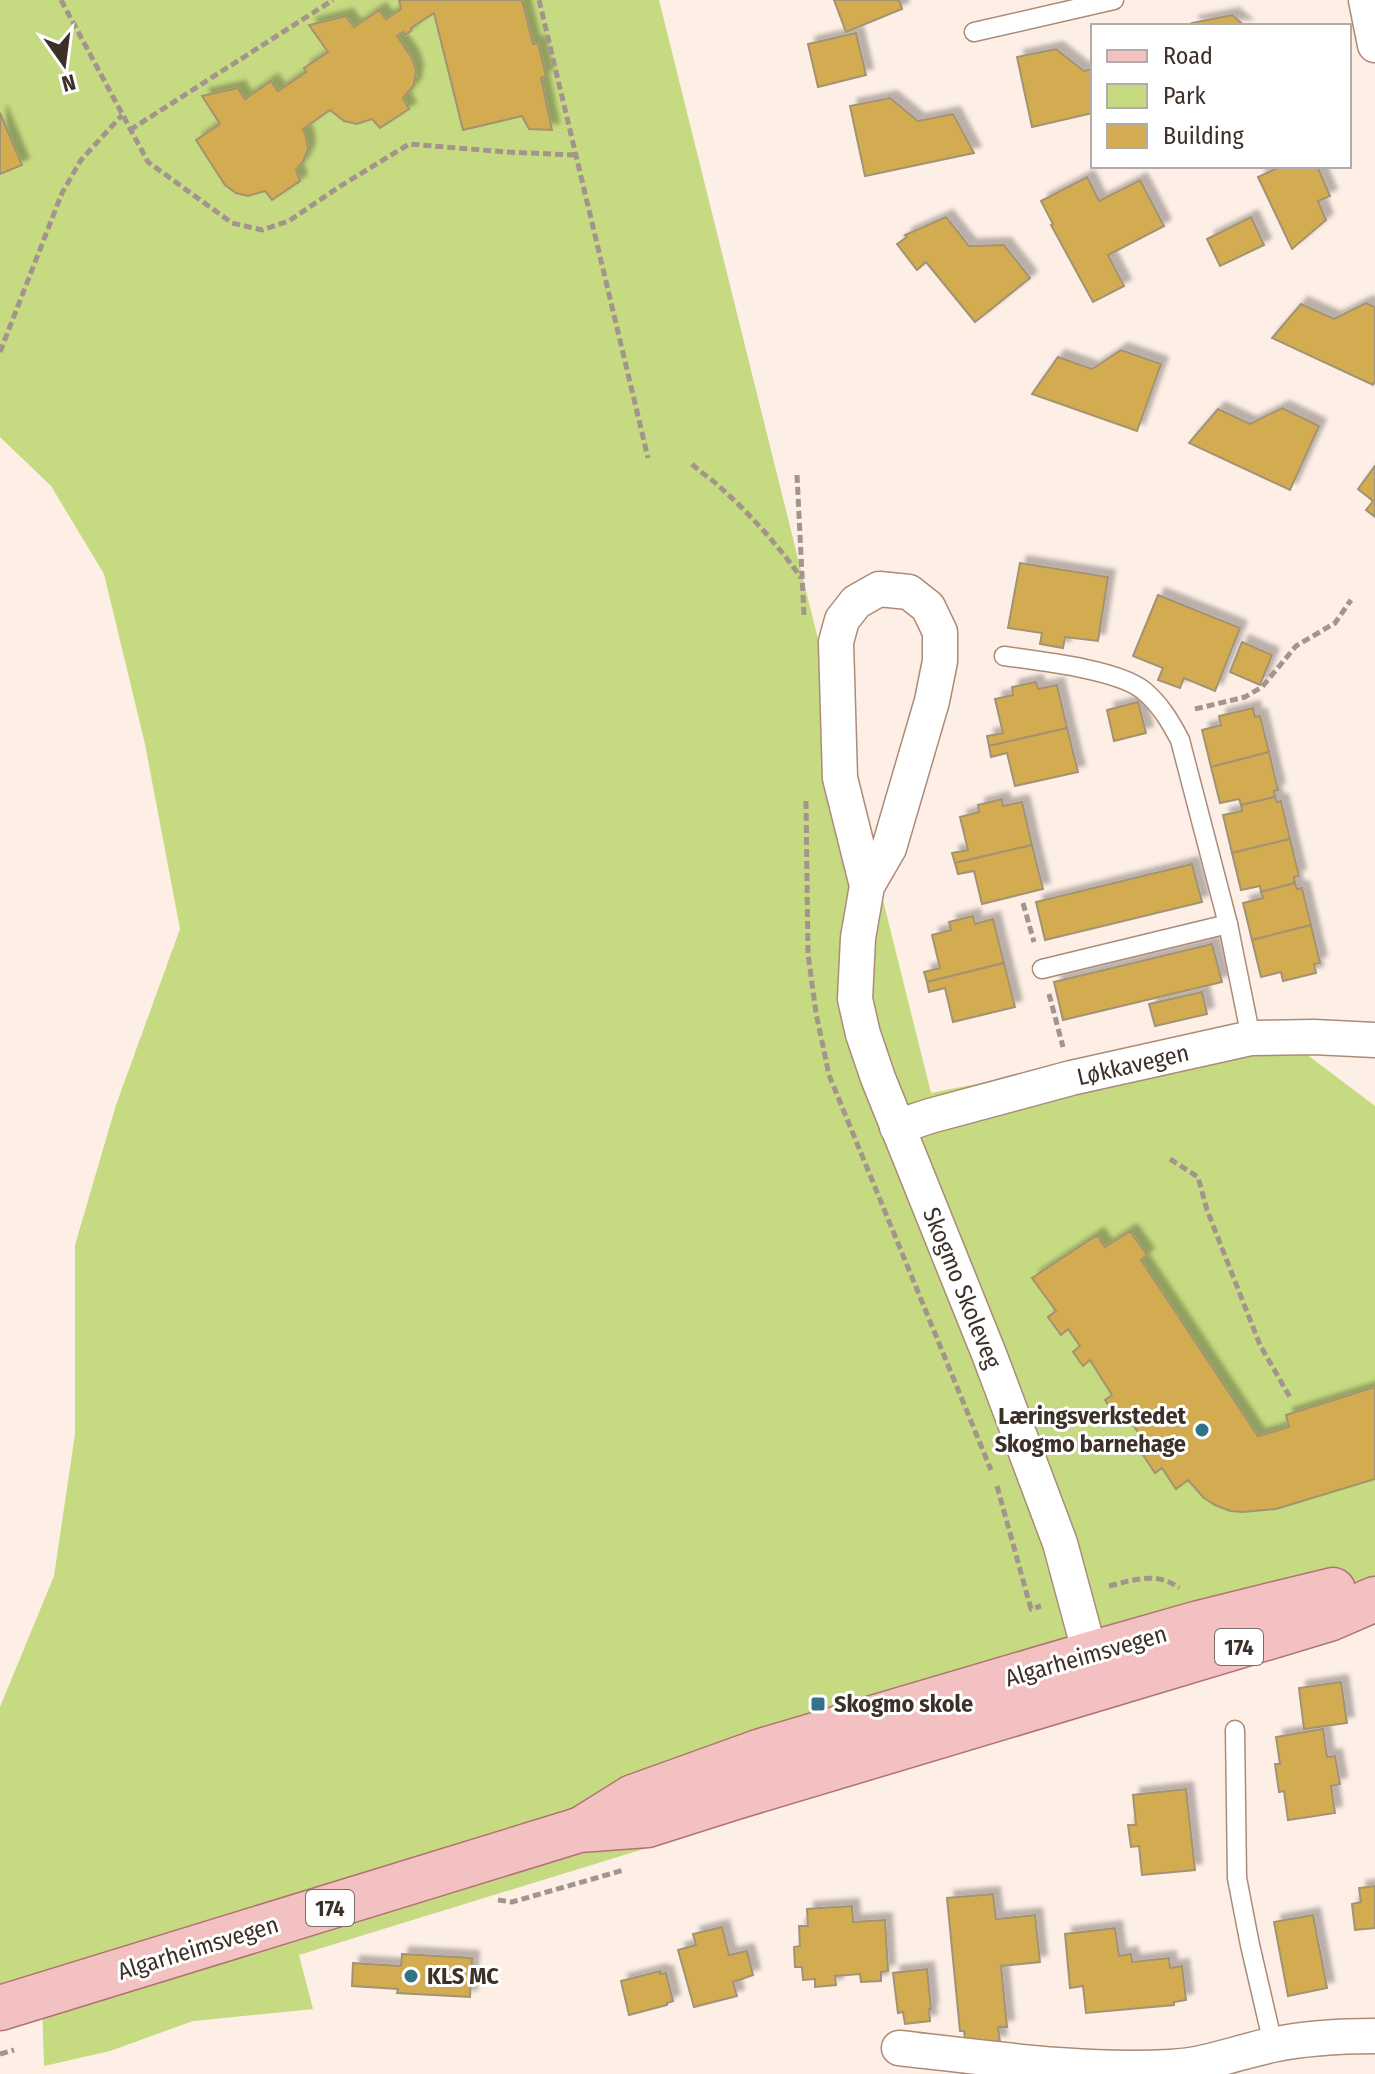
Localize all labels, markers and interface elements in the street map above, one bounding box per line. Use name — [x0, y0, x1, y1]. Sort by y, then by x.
north arrow — [24, 24, 104, 104]
legend — [1091, 24, 1351, 168]
text: Road — [1163, 42, 1213, 70]
text: N — [59, 68, 78, 98]
text: Park — [1163, 82, 1206, 110]
text: Building — [1163, 122, 1245, 150]
street label: Løkkavegen — [1074, 1039, 1192, 1091]
street label: Skogmo Skoleveg — [917, 1204, 1007, 1373]
place label: Læringsverkstedet Skogmo barnehage — [995, 1402, 1187, 1458]
marker: Læringsverkstedet Skogmo barnehage — [1193, 1421, 1211, 1439]
street label: Algarheimsvegen — [1002, 1620, 1170, 1692]
road number: 174 — [1215, 1629, 1263, 1665]
place label: Skogmo skole — [834, 1690, 973, 1718]
marker: Skogmo skole — [809, 1695, 827, 1713]
road number: 174 — [306, 1890, 354, 1926]
street label: Algarheimsvegen — [114, 1910, 282, 1986]
place label: KLS MC — [427, 1962, 499, 1990]
marker: KLS MC — [402, 1967, 420, 1985]

